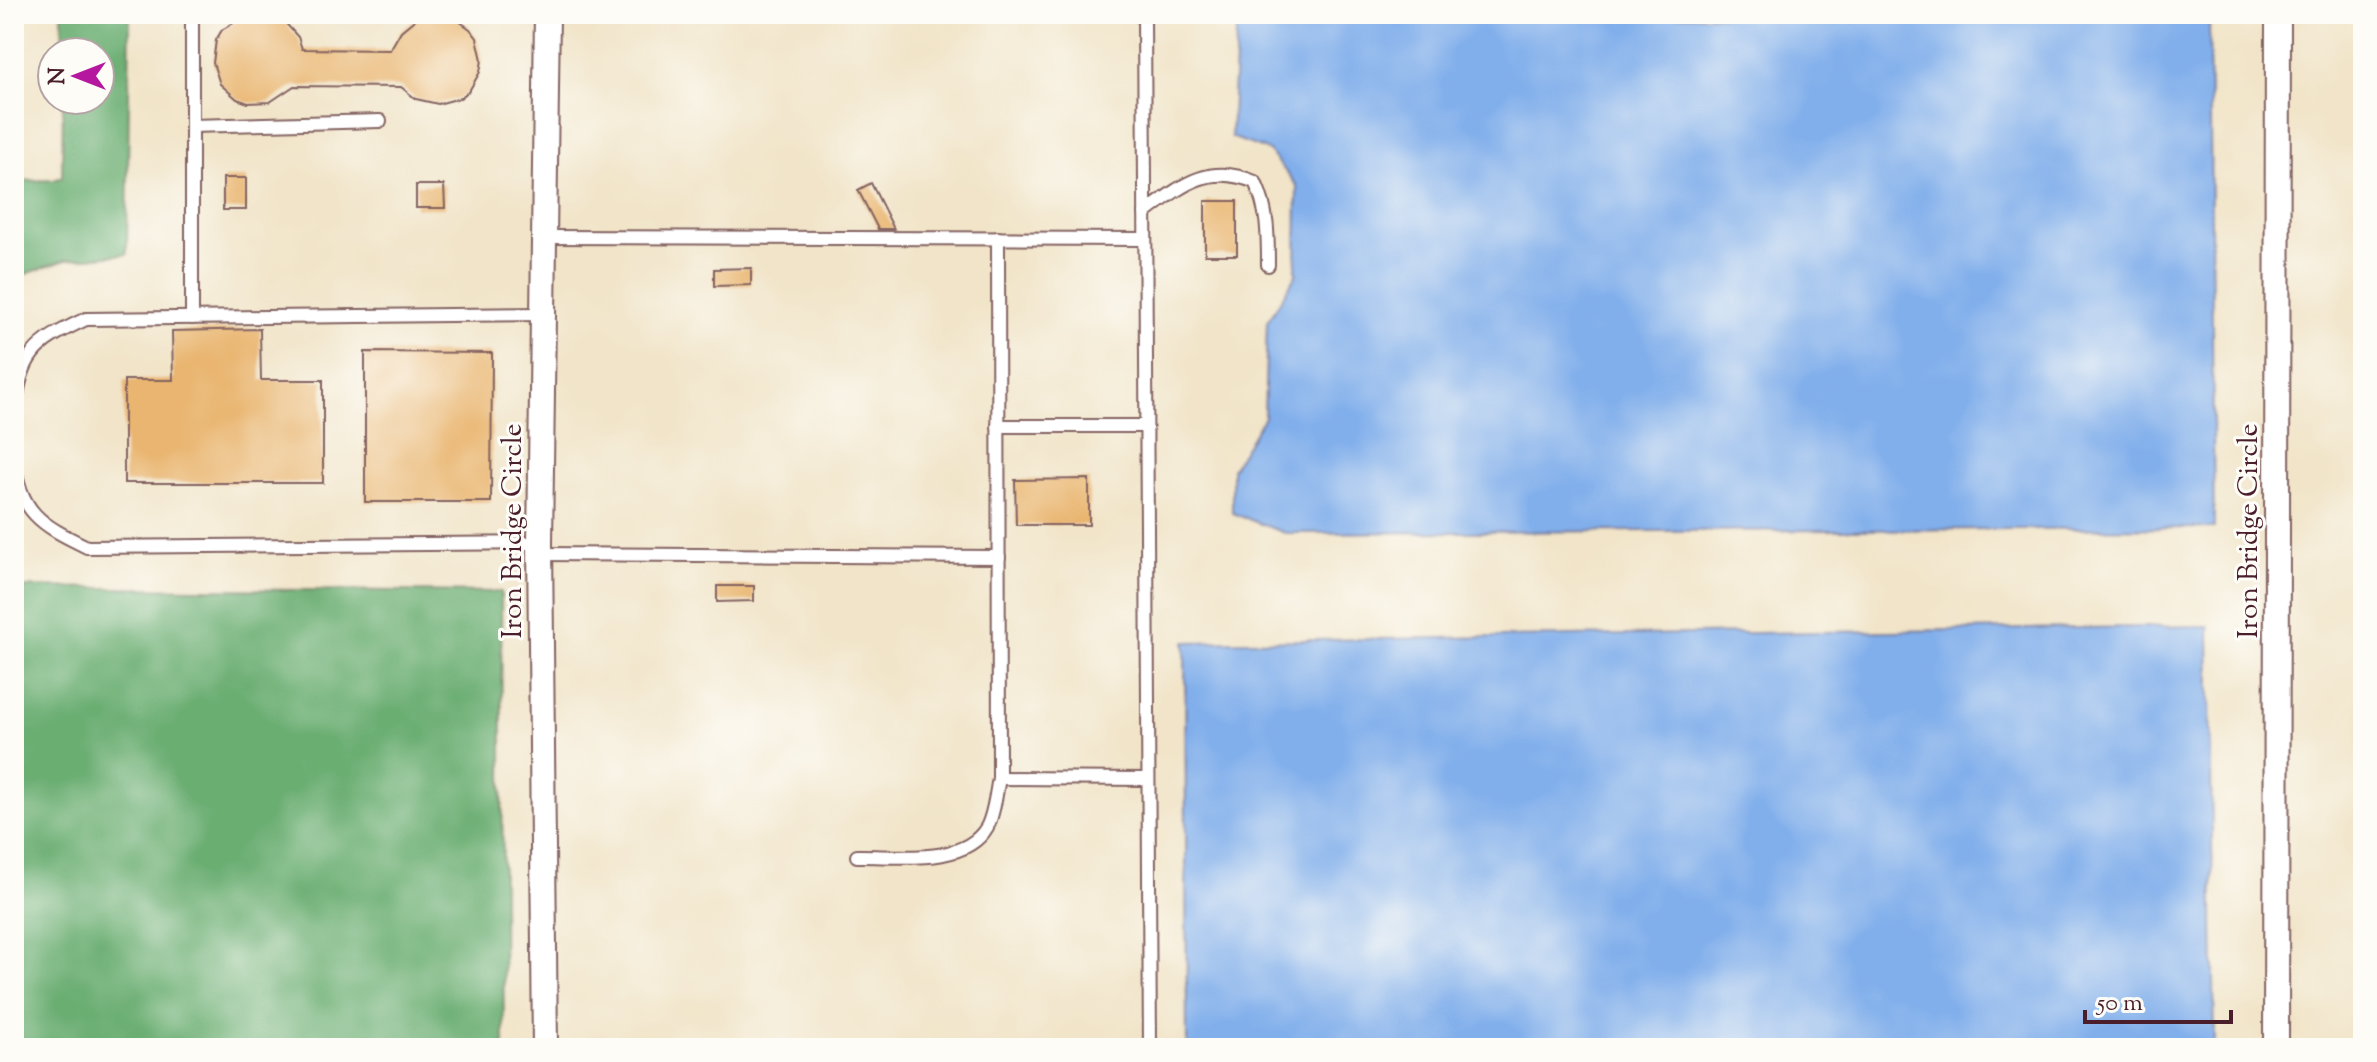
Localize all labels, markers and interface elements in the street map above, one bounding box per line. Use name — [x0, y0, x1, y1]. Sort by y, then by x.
north arrow — [36, 36, 116, 116]
text: N — [43, 67, 75, 85]
street label: Iron Bridge Circle — [494, 423, 534, 639]
street label: Iron Bridge Circle — [2230, 423, 2270, 639]
scale bar — [2085, 974, 2231, 1024]
text: 50 m — [2095, 987, 2143, 1021]

